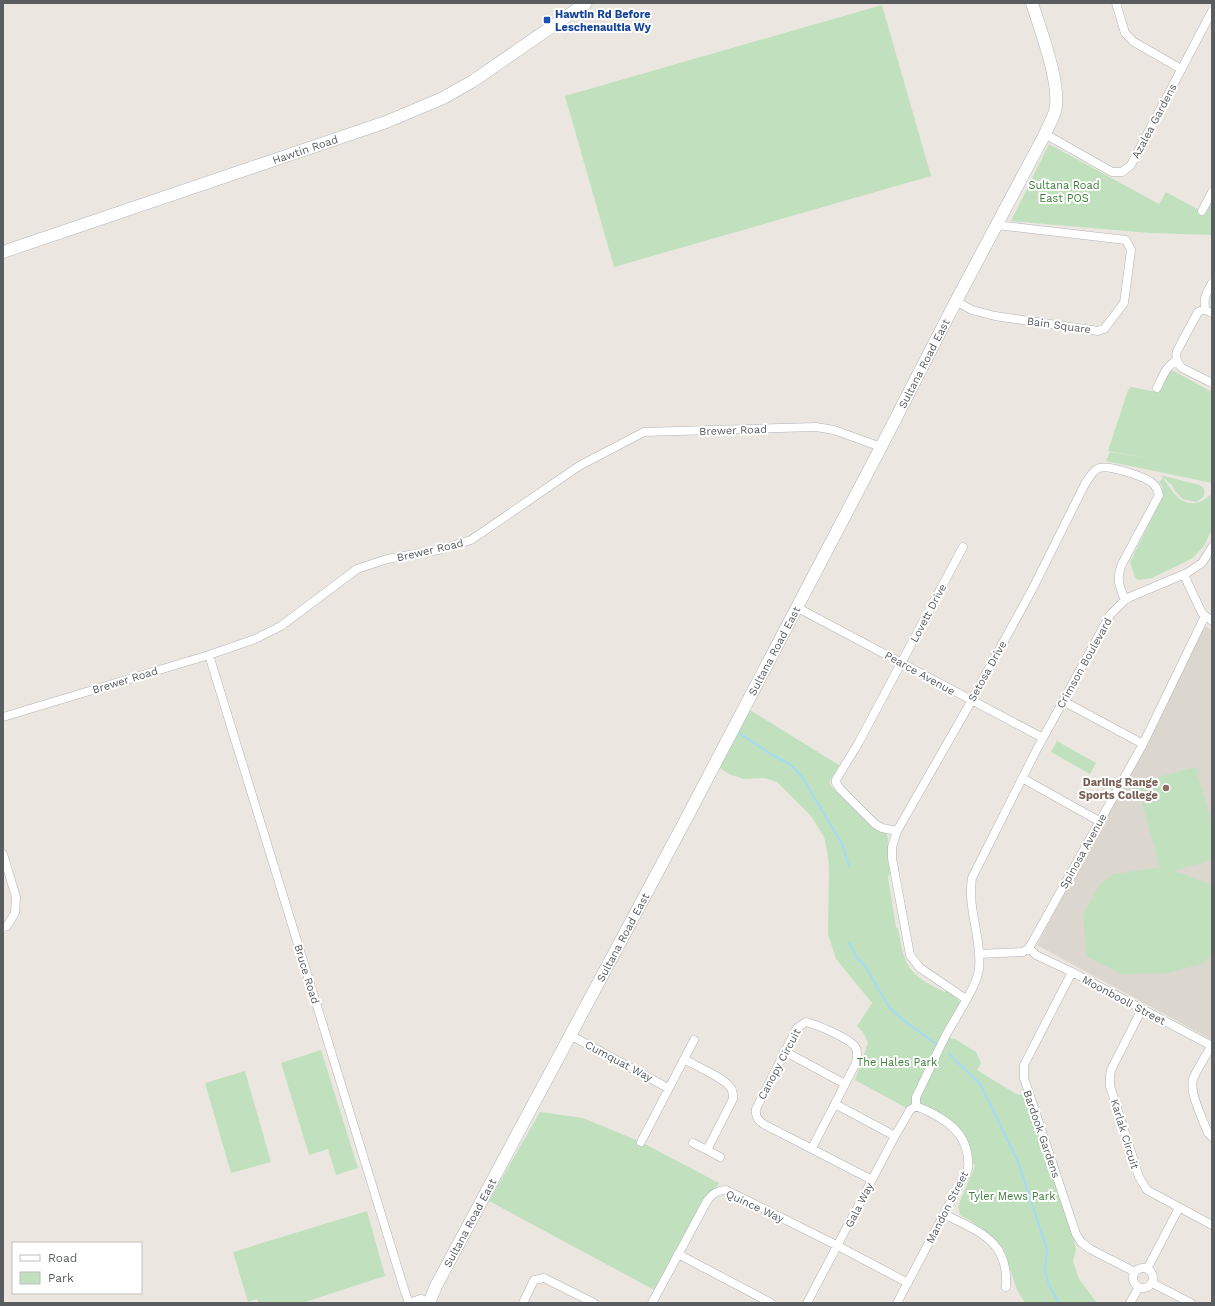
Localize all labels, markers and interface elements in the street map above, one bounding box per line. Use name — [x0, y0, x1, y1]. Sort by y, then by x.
place label: Hawtin Rd Before Leschenaultia Wy — [555, 8, 652, 34]
marker: Hawtin Rd Before Leschenaultia Wy — [542, 15, 552, 25]
street label: Azalea Gardens — [1129, 81, 1180, 161]
street label: Hawtin Road — [271, 133, 340, 167]
park label: Sultana Road East POS — [1028, 179, 1100, 205]
street label: Bain Square — [1026, 315, 1092, 336]
street label: Sultana Road East — [896, 316, 953, 411]
street label: Brewer Road — [699, 423, 767, 438]
street label: Brewer Road — [396, 537, 465, 564]
street label: Lovett Drive — [908, 582, 949, 645]
street label: Sultana Road East — [746, 604, 803, 698]
street label: Crimson Boulevard — [1054, 616, 1115, 711]
street label: Setosa Drive — [965, 639, 1009, 704]
street label: Pearce Avenue — [882, 649, 957, 698]
street label: Brewer Road — [91, 664, 160, 697]
place label: Darling Range Sports College — [1079, 776, 1158, 802]
marker: Darling Range Sports College — [1161, 783, 1171, 793]
street label: Spinosa Avenue — [1057, 811, 1110, 891]
street label: Sultana Road East — [594, 891, 652, 984]
street label: Bruce Road — [291, 943, 322, 1005]
street label: Moonbooli Street — [1080, 973, 1168, 1028]
street label: Canopy Circuit — [755, 1026, 804, 1102]
street label: Cumquat Way — [583, 1038, 655, 1085]
park label: The Hales Park — [857, 1056, 937, 1069]
street label: Bardook Gardens — [1020, 1089, 1063, 1180]
street label: Karlak Circuit — [1108, 1098, 1141, 1171]
street label: Mandon Street — [924, 1168, 971, 1246]
street label: Sultana Road East — [441, 1176, 499, 1270]
street label: Gala Way — [843, 1180, 876, 1230]
street label: Quince Way — [724, 1187, 786, 1226]
park label: Tyler Mews Park — [969, 1190, 1055, 1203]
legend — [12, 1242, 142, 1294]
text: Road — [48, 1251, 77, 1265]
text: Park — [48, 1271, 74, 1285]

